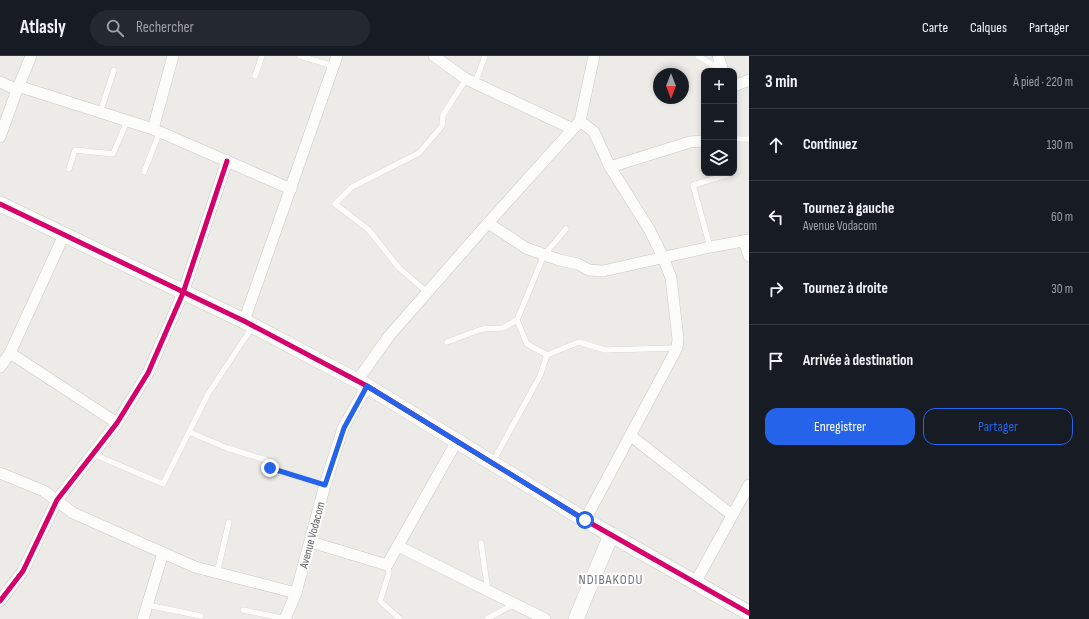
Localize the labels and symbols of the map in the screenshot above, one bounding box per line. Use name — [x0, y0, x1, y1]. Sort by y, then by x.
north arrow — [653, 68, 689, 104]
route end — [261, 459, 279, 477]
street label: Avenue Vodacom — [296, 500, 329, 571]
route start — [576, 511, 594, 529]
district label: NDIBAKODU — [579, 571, 643, 588]

